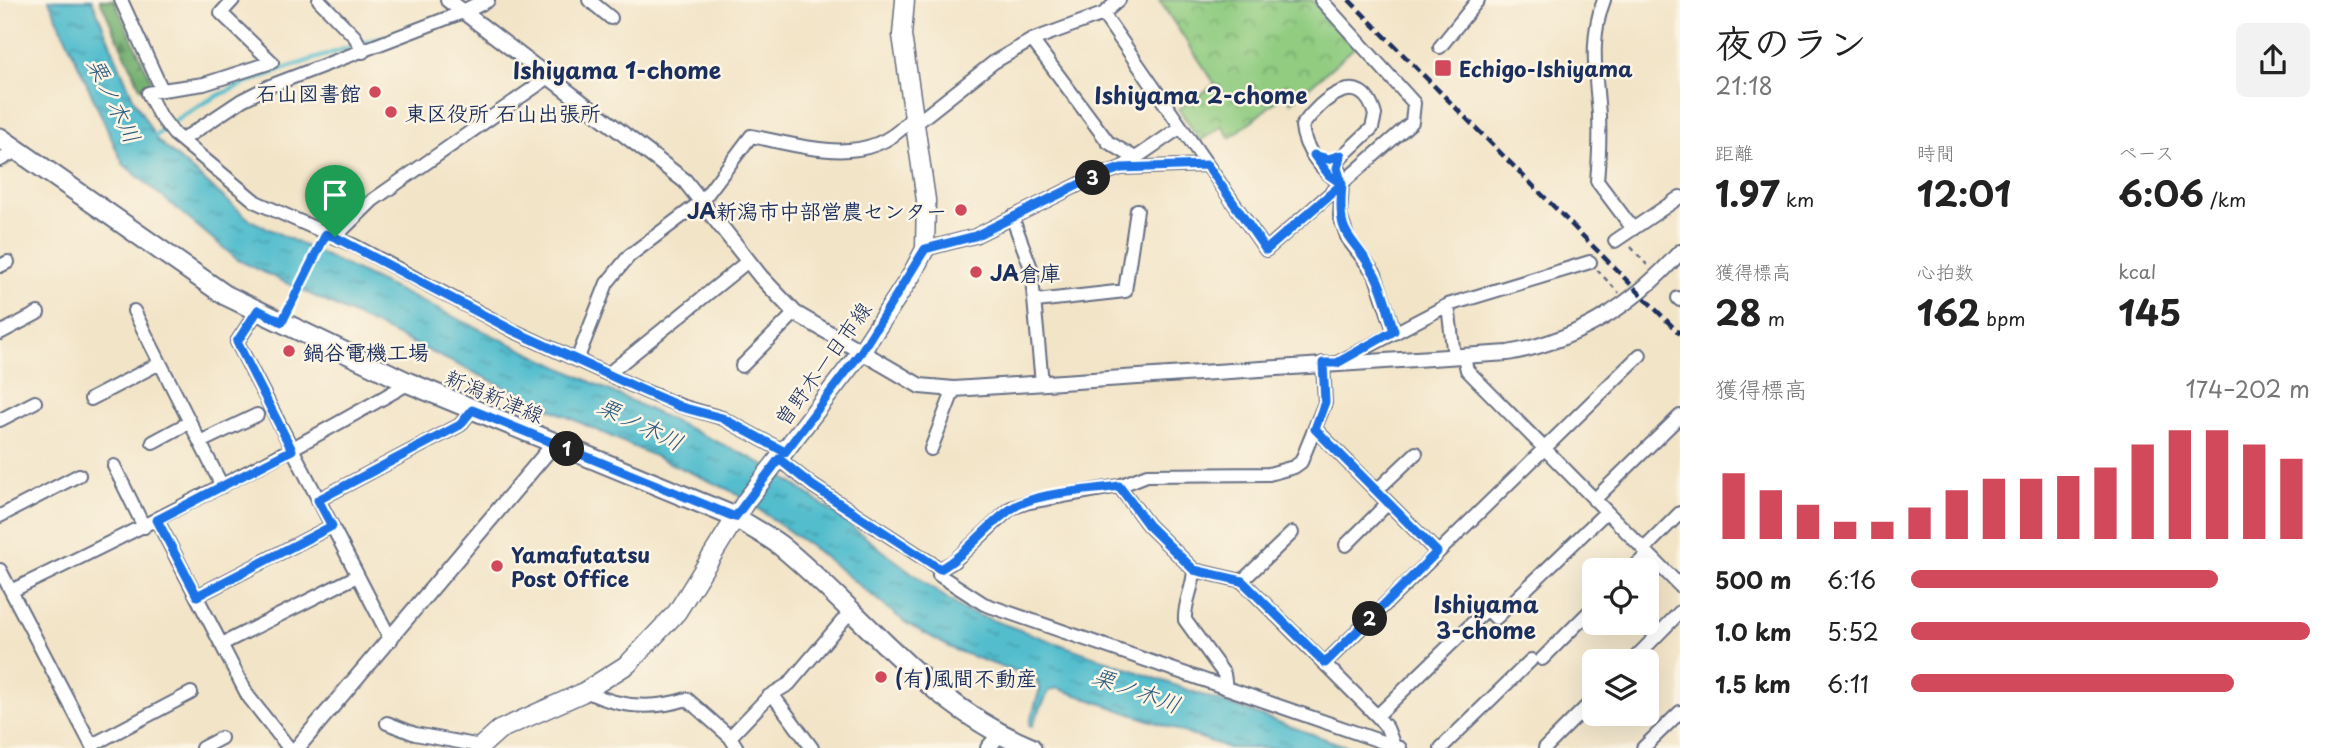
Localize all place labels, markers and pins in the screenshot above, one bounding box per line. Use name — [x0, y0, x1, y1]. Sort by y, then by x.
place label: Echigo-Ishiyama — [1459, 52, 1633, 84]
marker: Echigo-Ishiyama — [1433, 58, 1453, 78]
place label: 石山図書館 — [256, 76, 361, 108]
marker: 石山図書館 — [367, 84, 383, 100]
place label: 東区役所 石山出張所 — [405, 96, 601, 128]
marker: 東区役所 石山出張所 — [383, 104, 399, 120]
pin: 3 — [1076, 160, 1110, 196]
pin — [305, 165, 365, 237]
place label: JA新潟市中部営農センター — [687, 194, 947, 226]
marker: JA新潟市中部営農センター — [953, 202, 969, 218]
place label: JA倉庫 — [990, 256, 1061, 288]
marker: JA倉庫 — [968, 264, 984, 280]
place label: 鍋谷電機工場 — [303, 335, 429, 367]
marker: 鍋谷電機工場 — [281, 343, 297, 359]
pin: 1 — [550, 432, 584, 466]
place label: Yamafutatsu Post Office — [511, 538, 650, 594]
marker: Yamafutatsu Post Office — [489, 558, 505, 574]
pin: 2 — [1352, 602, 1388, 636]
place label: (有)風間不動産 — [895, 661, 1037, 693]
marker: (有)風間不動産 — [873, 669, 889, 685]

